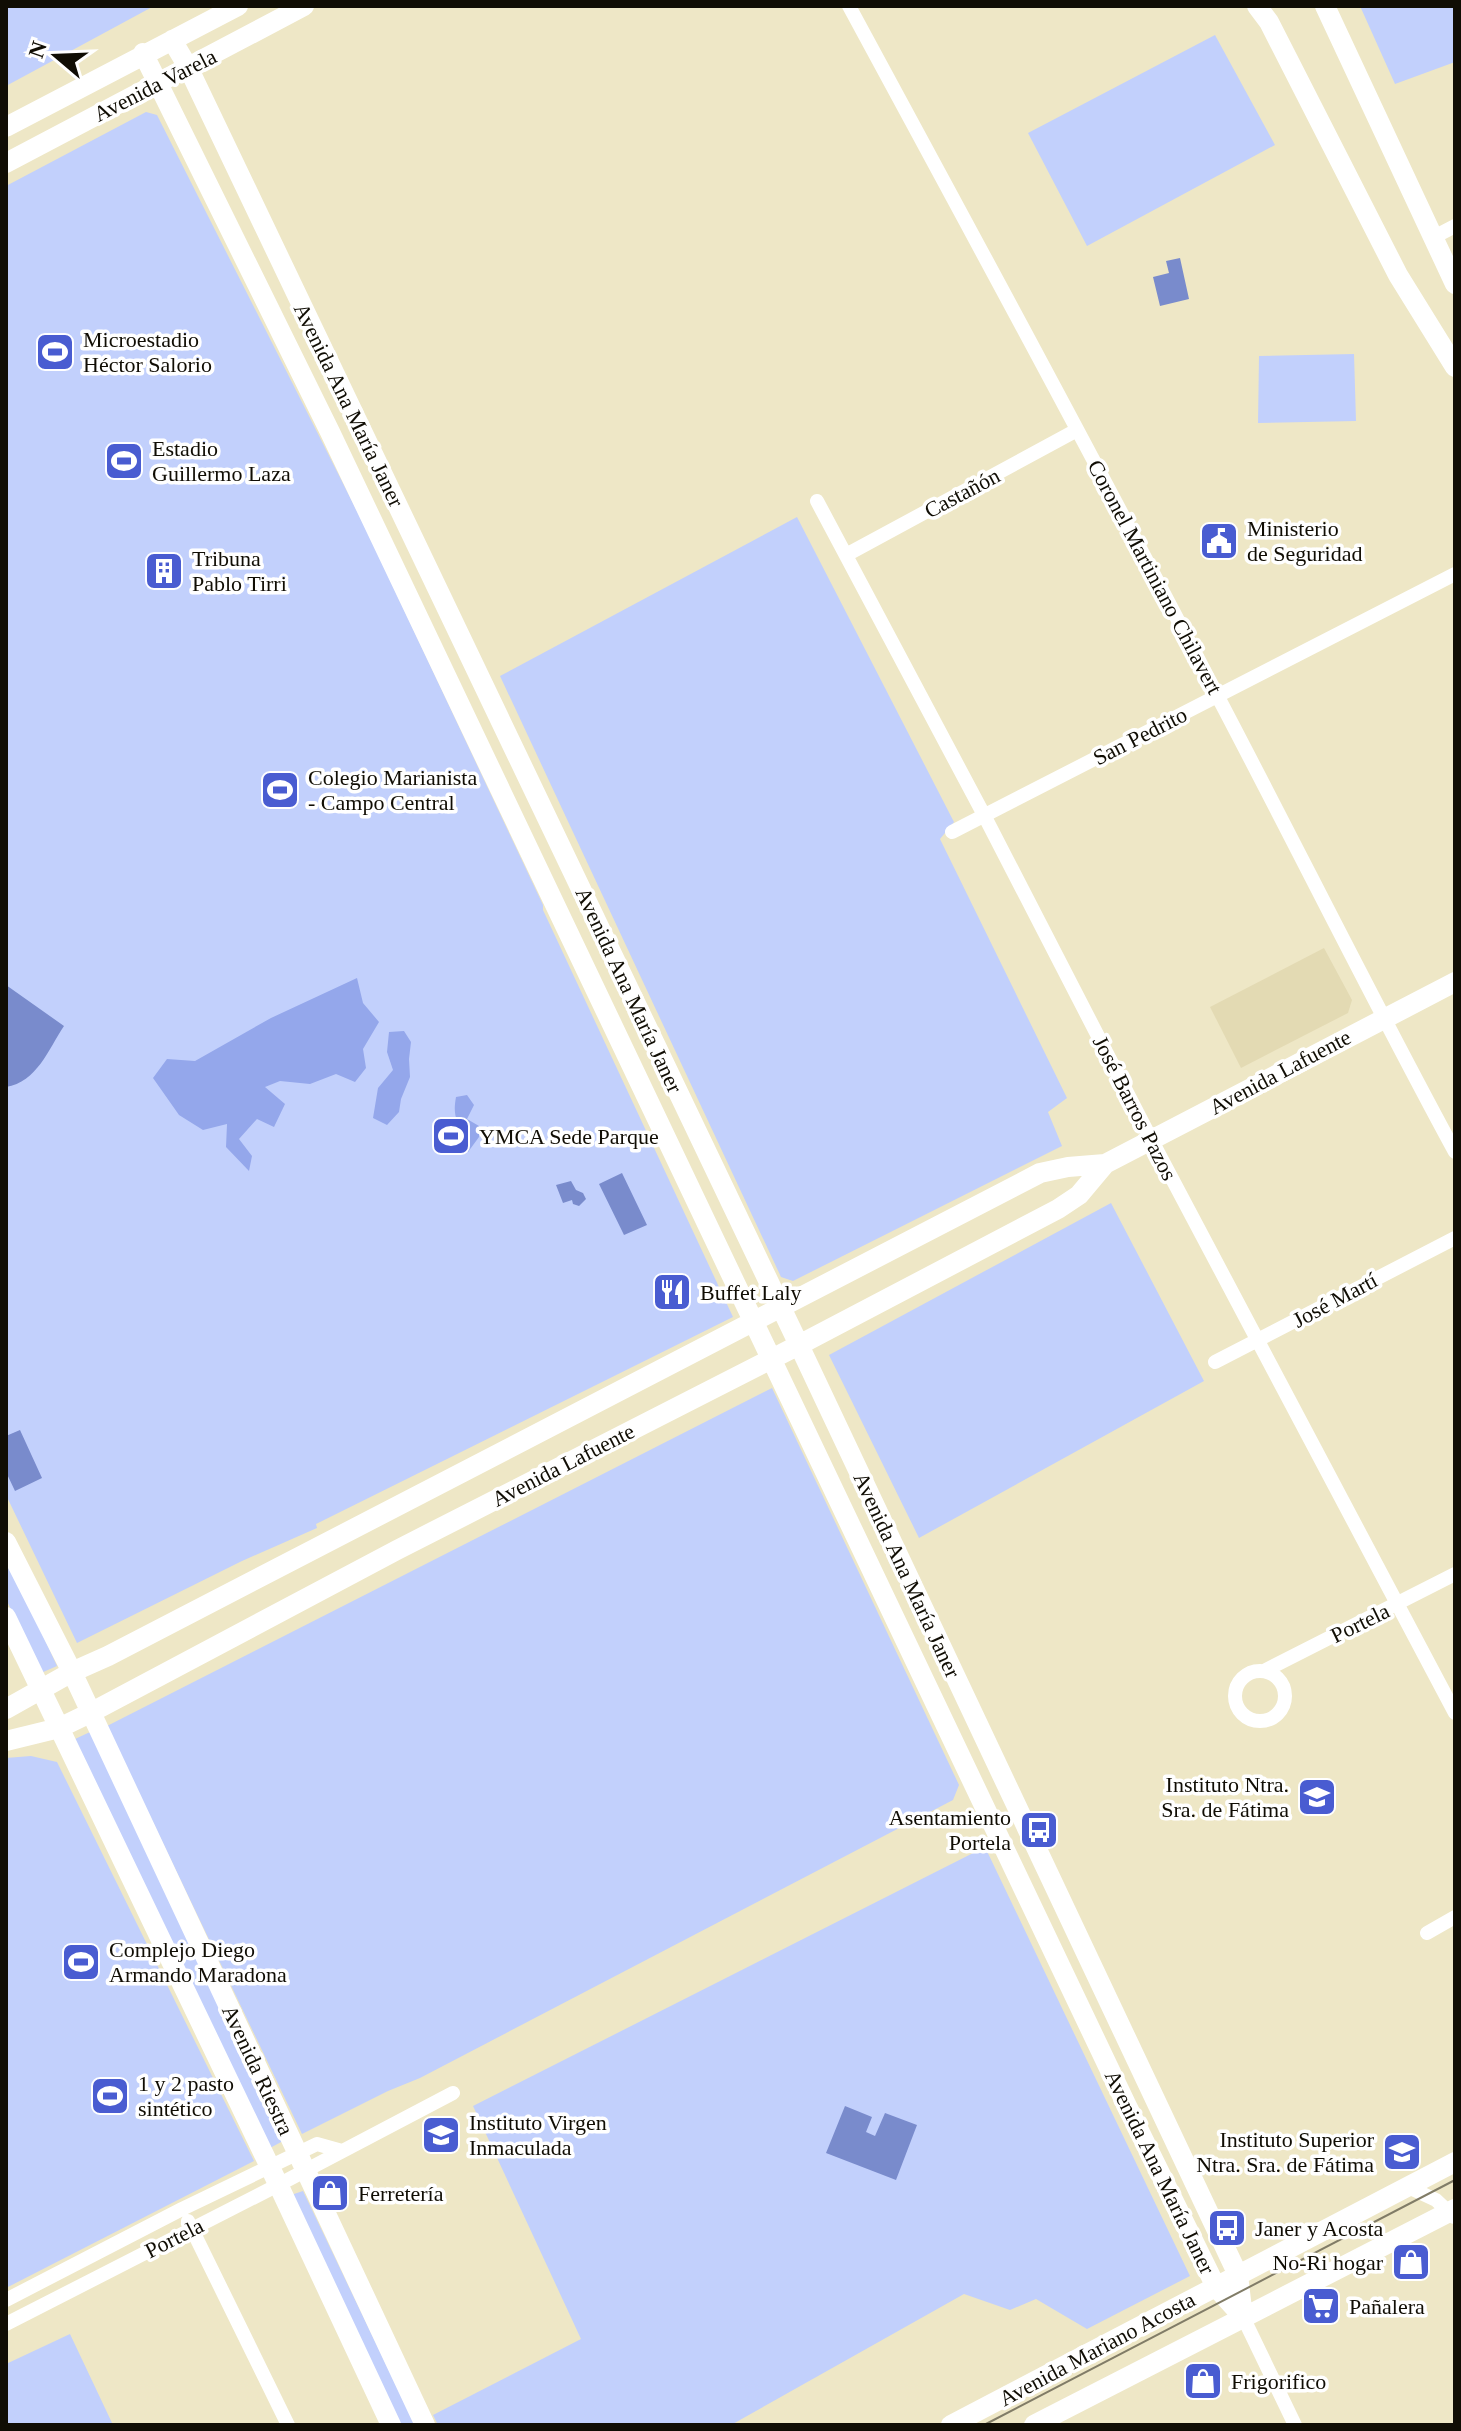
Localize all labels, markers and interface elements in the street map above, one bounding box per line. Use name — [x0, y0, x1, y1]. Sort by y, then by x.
north arrow — [16, 16, 96, 96]
text: N — [23, 38, 52, 61]
street label: Avenida Varela — [90, 43, 221, 127]
street label: Avenida Ana María Janer — [289, 299, 410, 512]
place label: Microestadio Héctor Salorio — [83, 327, 212, 377]
sports icon: Microestadio Héctor Salorio — [34, 331, 76, 373]
place label: Estadio Guillermo Laza — [152, 436, 291, 486]
sports icon: Estadio Guillermo Laza — [103, 440, 145, 482]
street label: Coronel Martiniano Chilavert — [1083, 456, 1227, 698]
street label: Castañón — [920, 463, 1004, 523]
place label: Ministerio de Seguridad — [1247, 516, 1362, 566]
public building icon: Ministerio de Seguridad — [1198, 520, 1240, 562]
place label: Tribuna Pablo Tirri — [192, 546, 287, 596]
building icon: Tribuna Pablo Tirri — [143, 550, 185, 592]
street label: San Pedrito — [1089, 702, 1191, 770]
place label: Colegio Marianista - Campo Central — [308, 765, 477, 815]
sports icon: Colegio Marianista - Campo Central — [259, 769, 301, 811]
street label: Avenida Ana María Janer — [570, 883, 688, 1097]
street label: Avenida Lafuente — [1205, 1024, 1355, 1120]
street label: José Barros Pazos — [1088, 1032, 1182, 1184]
sports icon: YMCA Sede Parque — [430, 1115, 472, 1157]
place label: YMCA Sede Parque — [479, 1124, 659, 1149]
street label: José Martí — [1288, 1267, 1382, 1333]
restaurant icon: Buffet Laly — [651, 1271, 693, 1313]
place label: Buffet Laly — [700, 1280, 802, 1305]
street label: Avenida Lafuente — [488, 1418, 638, 1512]
street label: Avenida Ana María Janer — [848, 1468, 966, 1682]
street label: Portela — [1327, 1598, 1394, 1648]
place label: Instituto Ntra. Sra. de Fátima — [1161, 1772, 1289, 1822]
school or university icon: Instituto Ntra. Sra. de Fátima — [1296, 1776, 1338, 1818]
place label: Asentamiento Portela — [889, 1805, 1011, 1855]
bus stop icon: Asentamiento Portela — [1018, 1809, 1060, 1851]
place label: Complejo Diego Armando Maradona — [109, 1937, 287, 1987]
sports icon: Complejo Diego Armando Maradona — [60, 1941, 102, 1983]
street label: Avenida Riestra — [217, 2001, 299, 2139]
street label: Avenida Ana María Janer — [1100, 2066, 1221, 2279]
place label: 1 y 2 pasto sintético — [138, 2071, 234, 2121]
sports icon: 1 y 2 pasto sintético — [89, 2075, 131, 2117]
place label: Instituto Virgen Inmaculada — [469, 2110, 607, 2160]
school or university icon: Instituto Virgen Inmaculada — [420, 2114, 462, 2156]
place label: Instituto Superior Ntra. Sra. de Fátima — [1196, 2127, 1375, 2177]
school or university icon: Instituto Superior Ntra. Sra. de Fátima — [1381, 2131, 1423, 2173]
shop icon: Ferretería — [309, 2172, 351, 2214]
place label: Ferretería — [358, 2181, 444, 2206]
bus stop icon: Janer y Acosta — [1206, 2207, 1248, 2249]
street label: Portela — [141, 2213, 208, 2263]
place label: Janer y Acosta — [1255, 2216, 1384, 2241]
shop icon: No-Ri hogar — [1390, 2241, 1432, 2283]
place label: No-Ri hogar — [1272, 2250, 1384, 2275]
supermarket icon: Pañalera — [1300, 2285, 1342, 2327]
street label: Avenida Mariano Acosta — [995, 2287, 1199, 2411]
place label: Pañalera — [1349, 2294, 1425, 2319]
shop icon: Frigorifico — [1182, 2360, 1224, 2402]
place label: Frigorifico — [1231, 2369, 1326, 2394]

